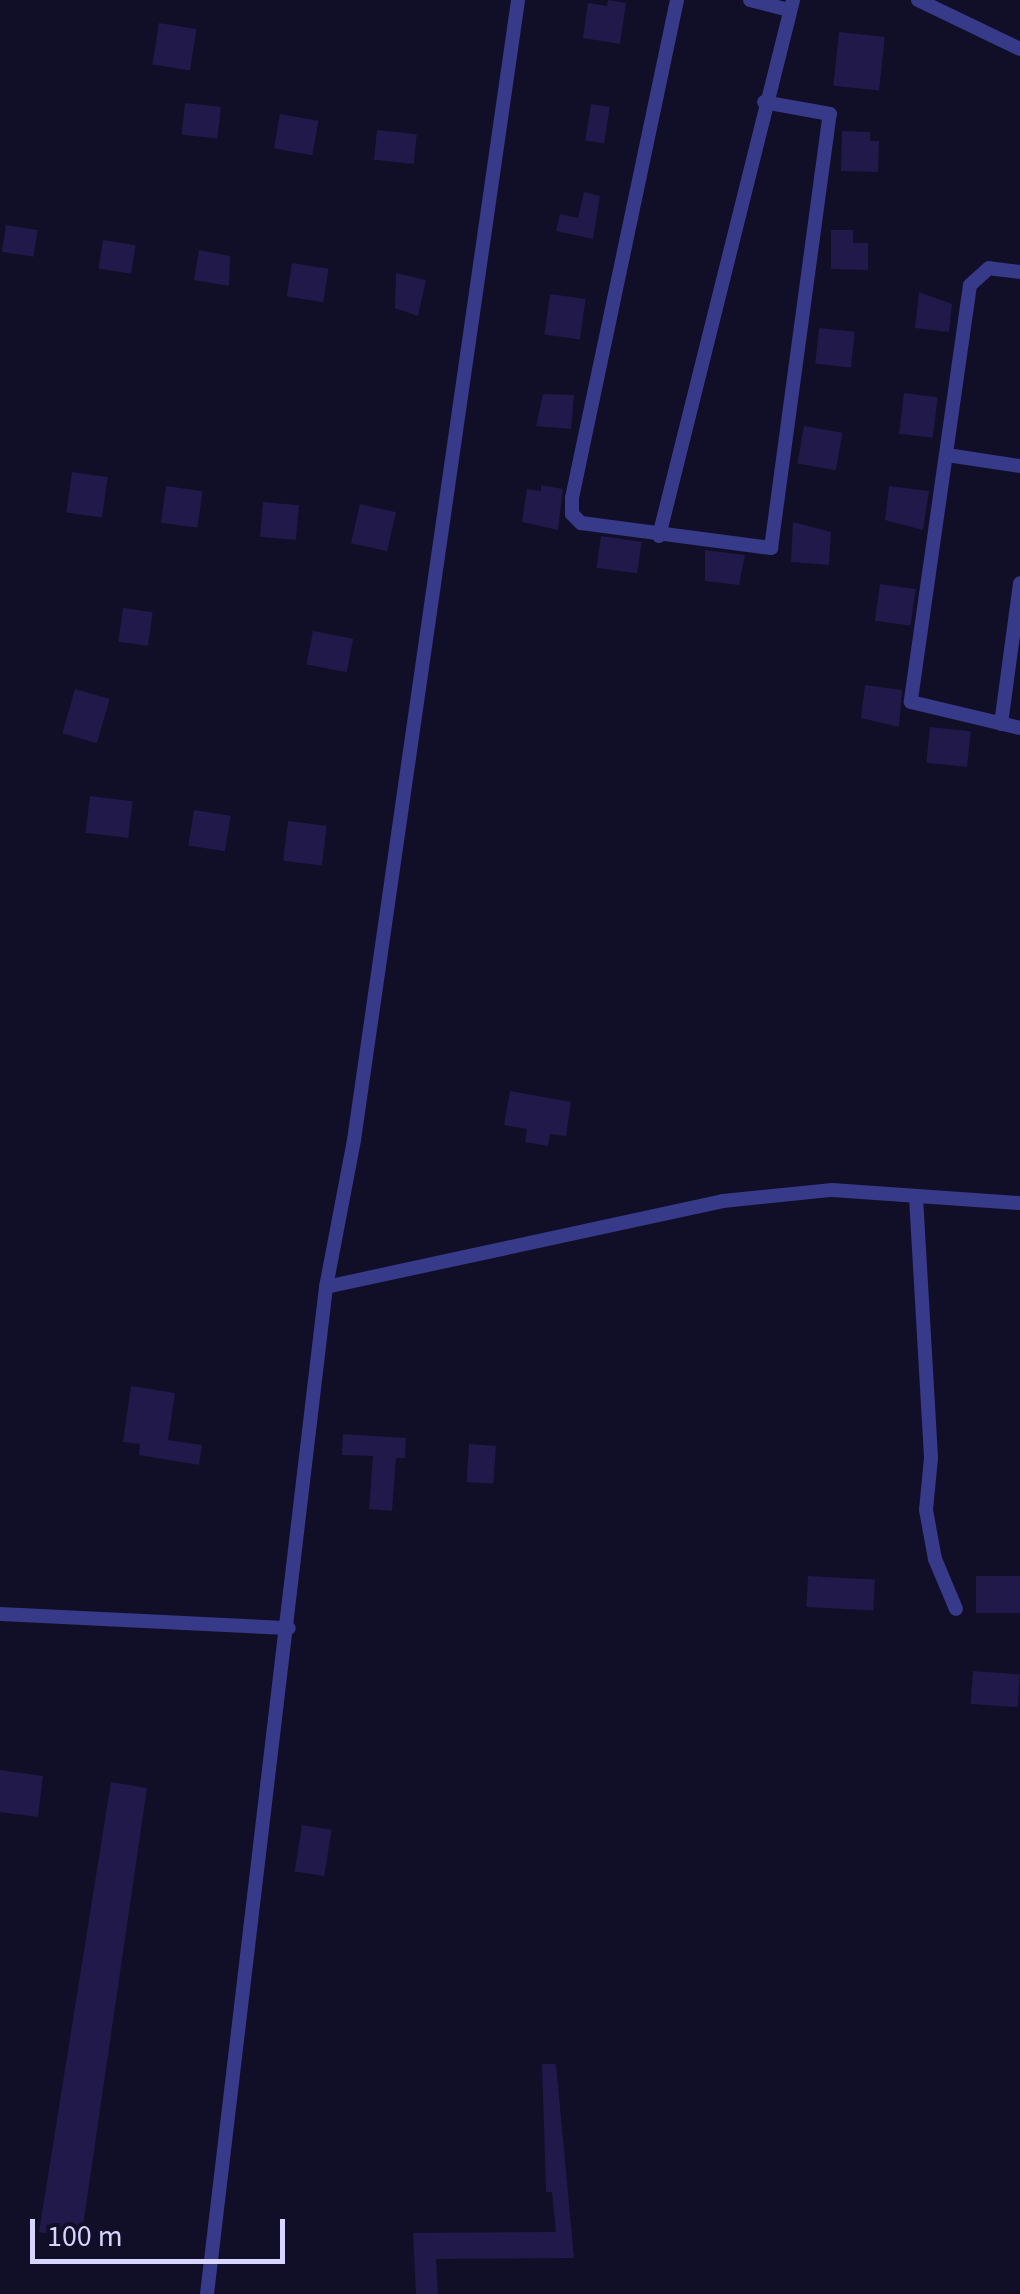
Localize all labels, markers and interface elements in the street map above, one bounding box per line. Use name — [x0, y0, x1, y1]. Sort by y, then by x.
scale bar — [35, 2199, 290, 2261]
text: 100 m — [47, 2215, 123, 2258]

